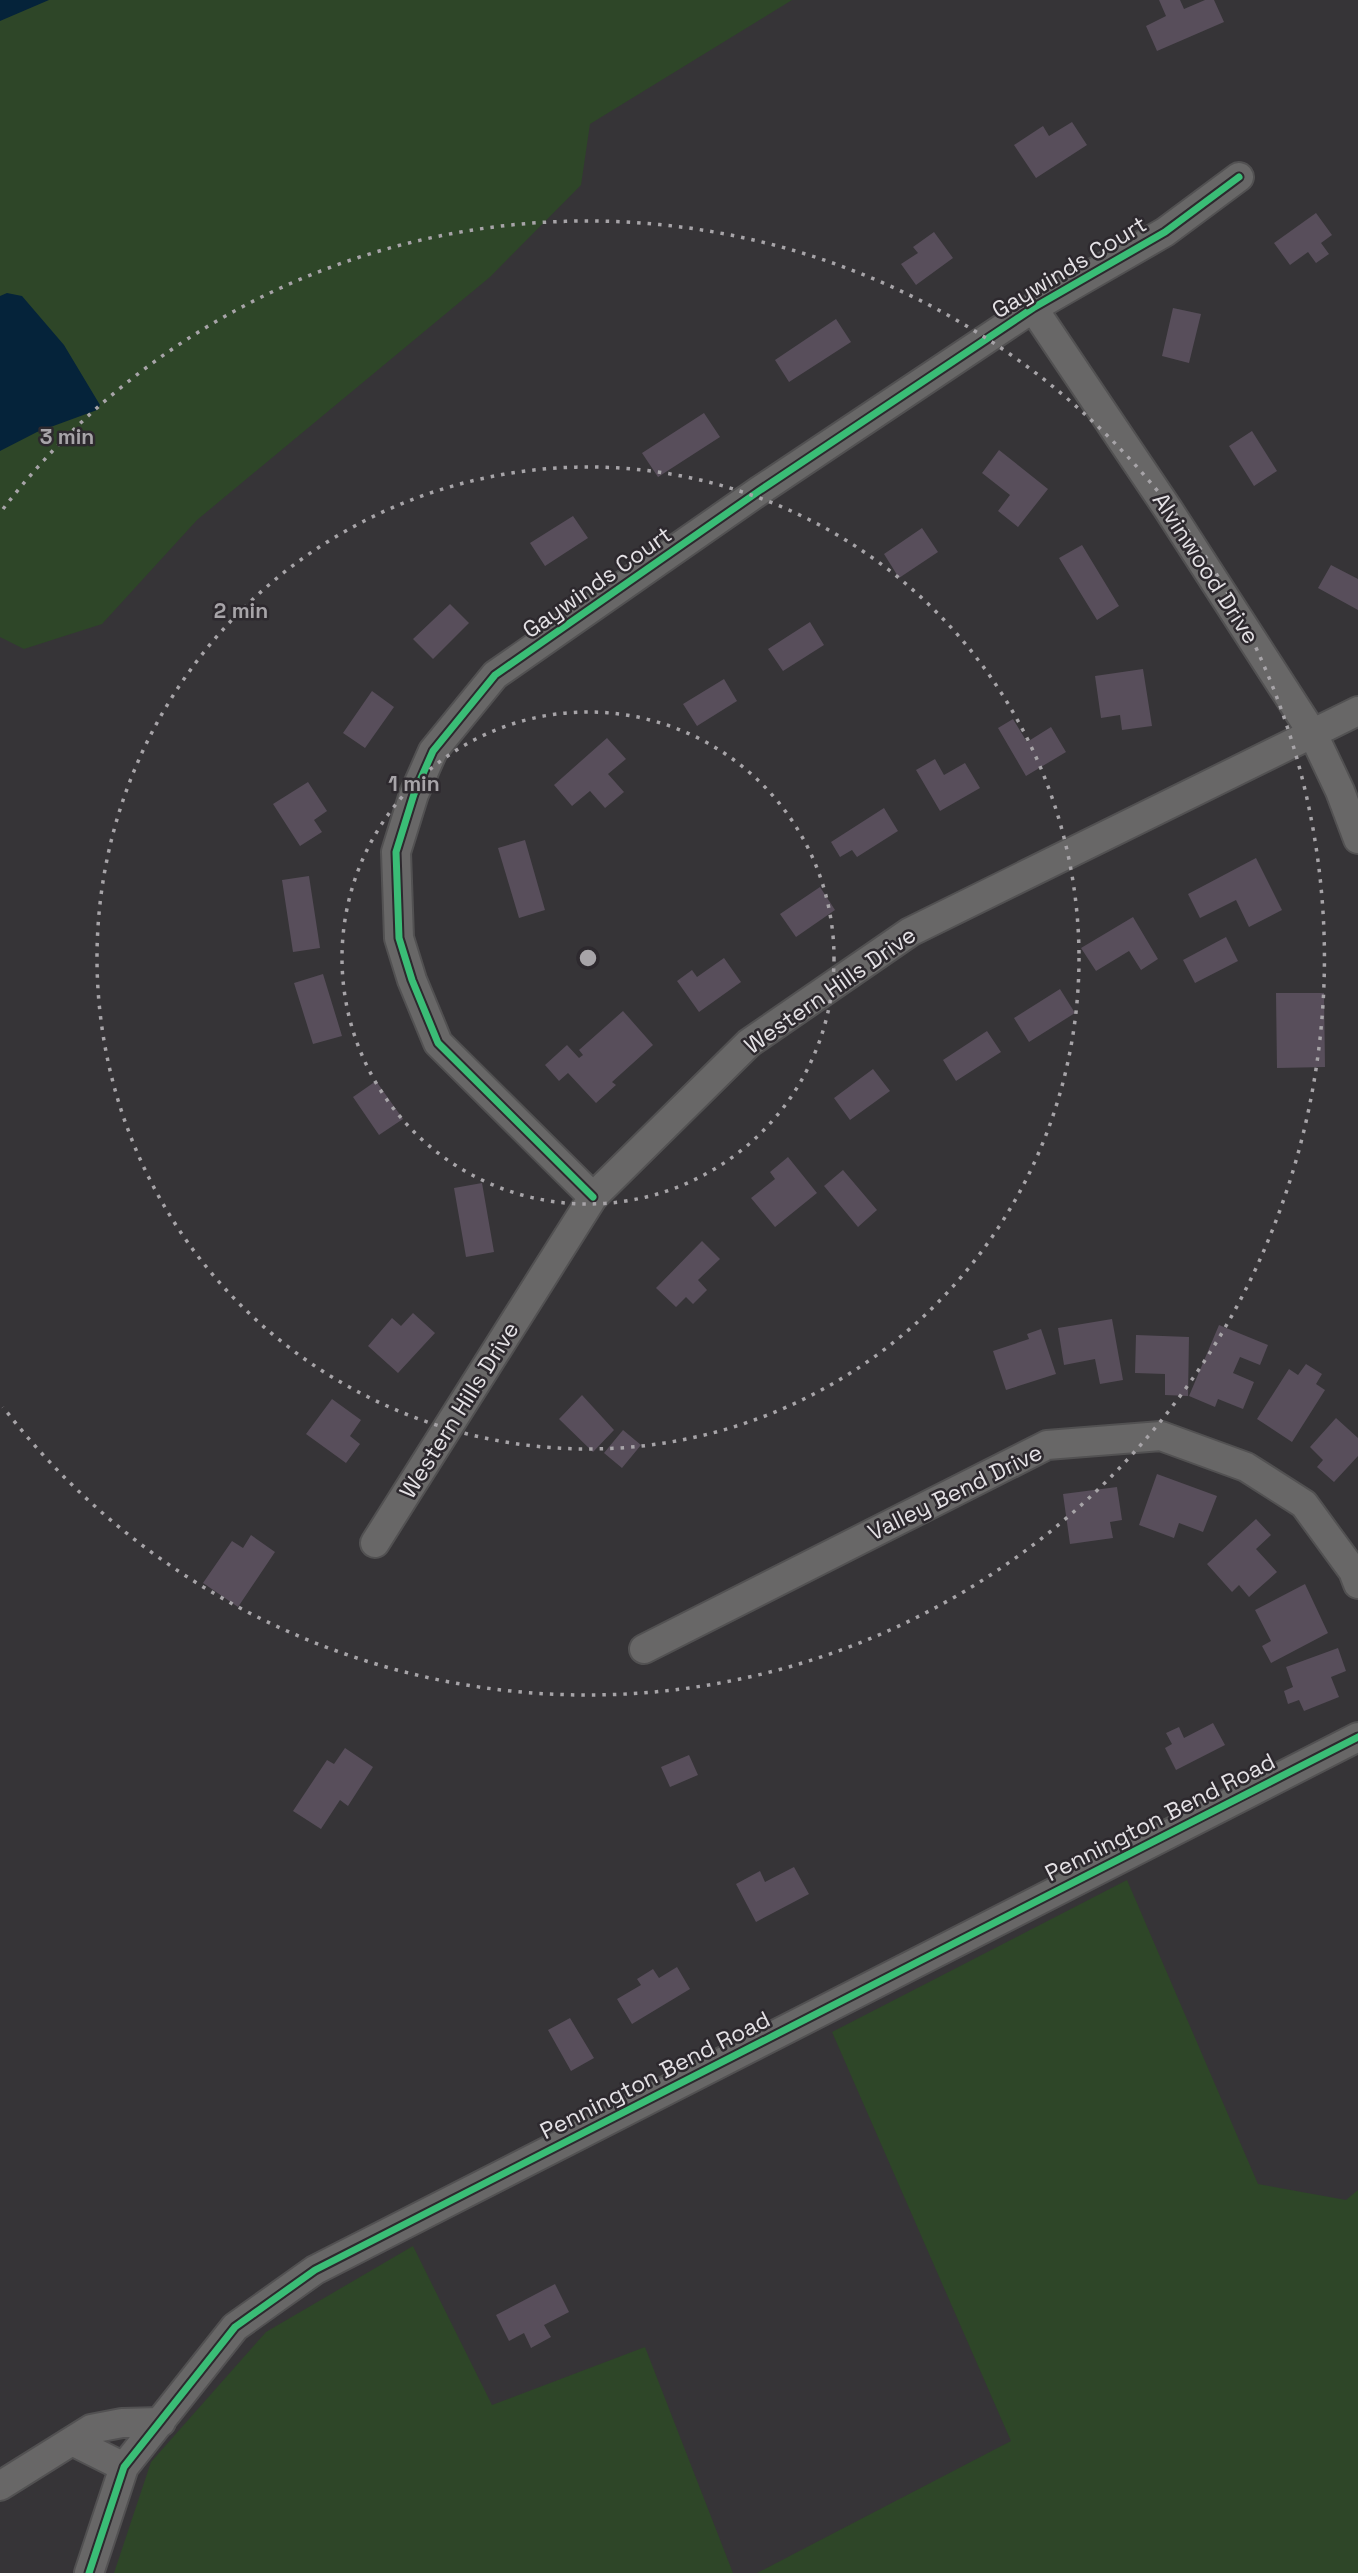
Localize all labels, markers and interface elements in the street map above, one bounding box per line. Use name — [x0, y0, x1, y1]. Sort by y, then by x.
street label: Gaywinds Court — [986, 209, 1152, 325]
text: 3 min — [40, 423, 94, 450]
street label: Alvinwood Drive — [1146, 487, 1266, 649]
street label: Gaywinds Court — [517, 519, 677, 645]
text: 2 min — [214, 597, 268, 624]
text: 1 min — [388, 770, 440, 797]
street label: Western Hills Drive — [738, 920, 922, 1060]
centre of rings — [576, 946, 600, 970]
street label: Western Hills Drive — [393, 1316, 525, 1504]
street label: Valley Bend Drive — [863, 1437, 1047, 1547]
street label: Pennington Bend Road — [1040, 1746, 1280, 1888]
street label: Pennington Bend Road — [535, 2004, 775, 2146]

